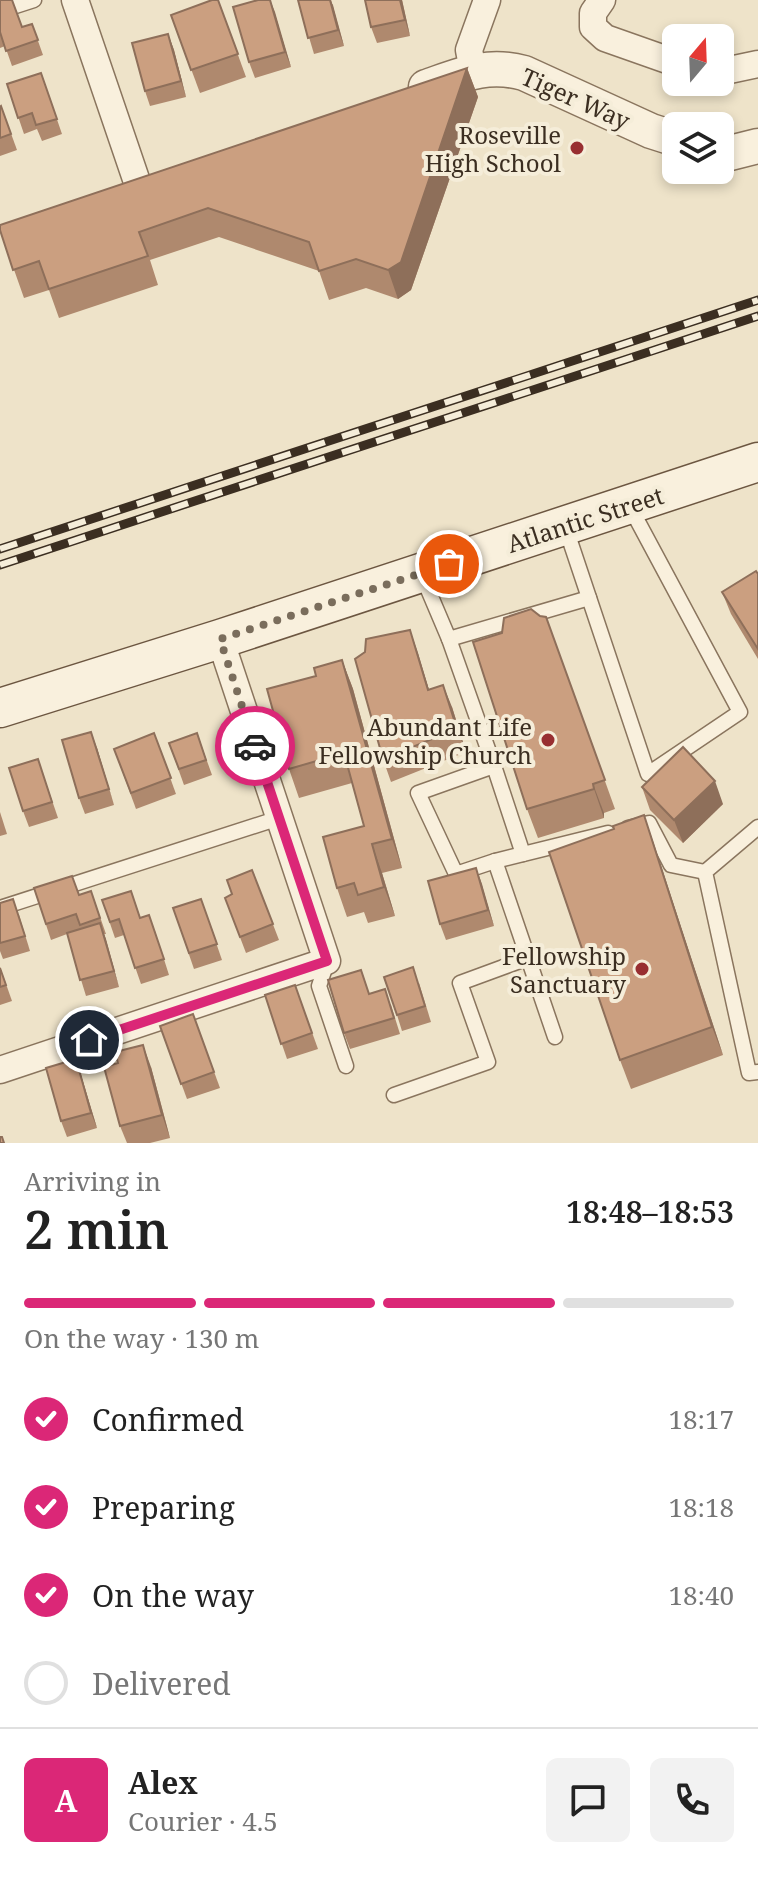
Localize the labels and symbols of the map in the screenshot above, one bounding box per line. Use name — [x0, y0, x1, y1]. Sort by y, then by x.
north arrow — [662, 24, 734, 96]
street label: Tiger Way — [516, 59, 636, 137]
place label: Roseville High School — [425, 118, 562, 179]
marker: Roseville High School — [568, 139, 586, 157]
street label: Atlantic Street — [502, 478, 668, 560]
pin — [415, 530, 483, 598]
courier — [215, 706, 295, 786]
place label: Abundant Life Fellowship Church — [318, 710, 532, 771]
marker: Abundant Life Fellowship Church — [539, 731, 557, 749]
place label: Fellowship Sanctuary — [502, 939, 626, 1000]
marker: Fellowship Sanctuary — [633, 960, 651, 978]
pin — [55, 1006, 123, 1074]

